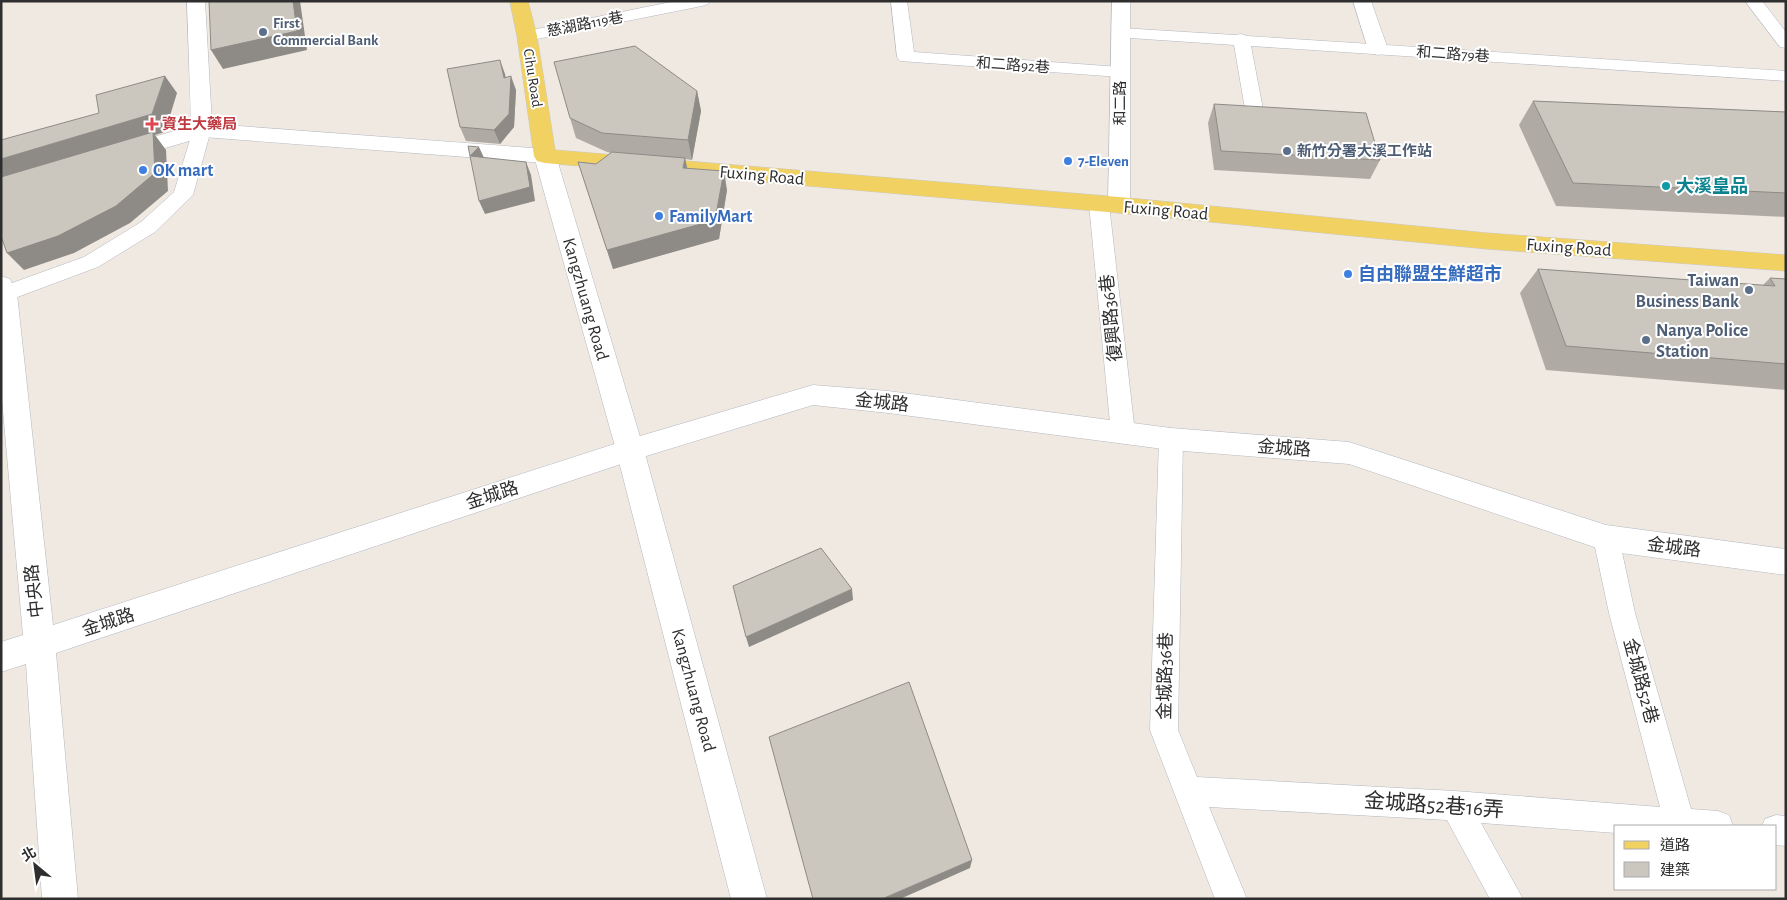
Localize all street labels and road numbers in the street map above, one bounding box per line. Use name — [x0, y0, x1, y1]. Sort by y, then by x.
street label: 慈湖路119巷 — [545, 9, 625, 39]
street label: 和二路79巷 — [1416, 43, 1490, 65]
street label: Cihu Road — [520, 48, 545, 109]
street label: 和二路92巷 — [976, 54, 1050, 76]
street label: 和二路 — [1112, 80, 1128, 126]
street label: Fuxing Road — [719, 163, 805, 189]
street label: Fuxing Road — [1123, 198, 1209, 224]
street label: Kangzhuang Road — [559, 236, 611, 363]
street label: Fuxing Road — [1526, 236, 1612, 260]
street label: 復興路36巷 — [1096, 273, 1126, 363]
street label: 金城路 — [854, 389, 910, 415]
street label: 金城路 — [1256, 436, 1312, 460]
street label: 金城路 — [463, 477, 521, 513]
street label: 金城路 — [1646, 534, 1702, 560]
street label: 中央路 — [21, 563, 47, 619]
street label: 金城路 — [79, 604, 137, 640]
street label: Kangzhuang Road — [668, 627, 718, 754]
street label: 金城路36巷 — [1154, 632, 1176, 720]
street label: 金城路52巷 — [1620, 636, 1662, 726]
street label: 金城路52巷16弄 — [1363, 789, 1505, 821]

